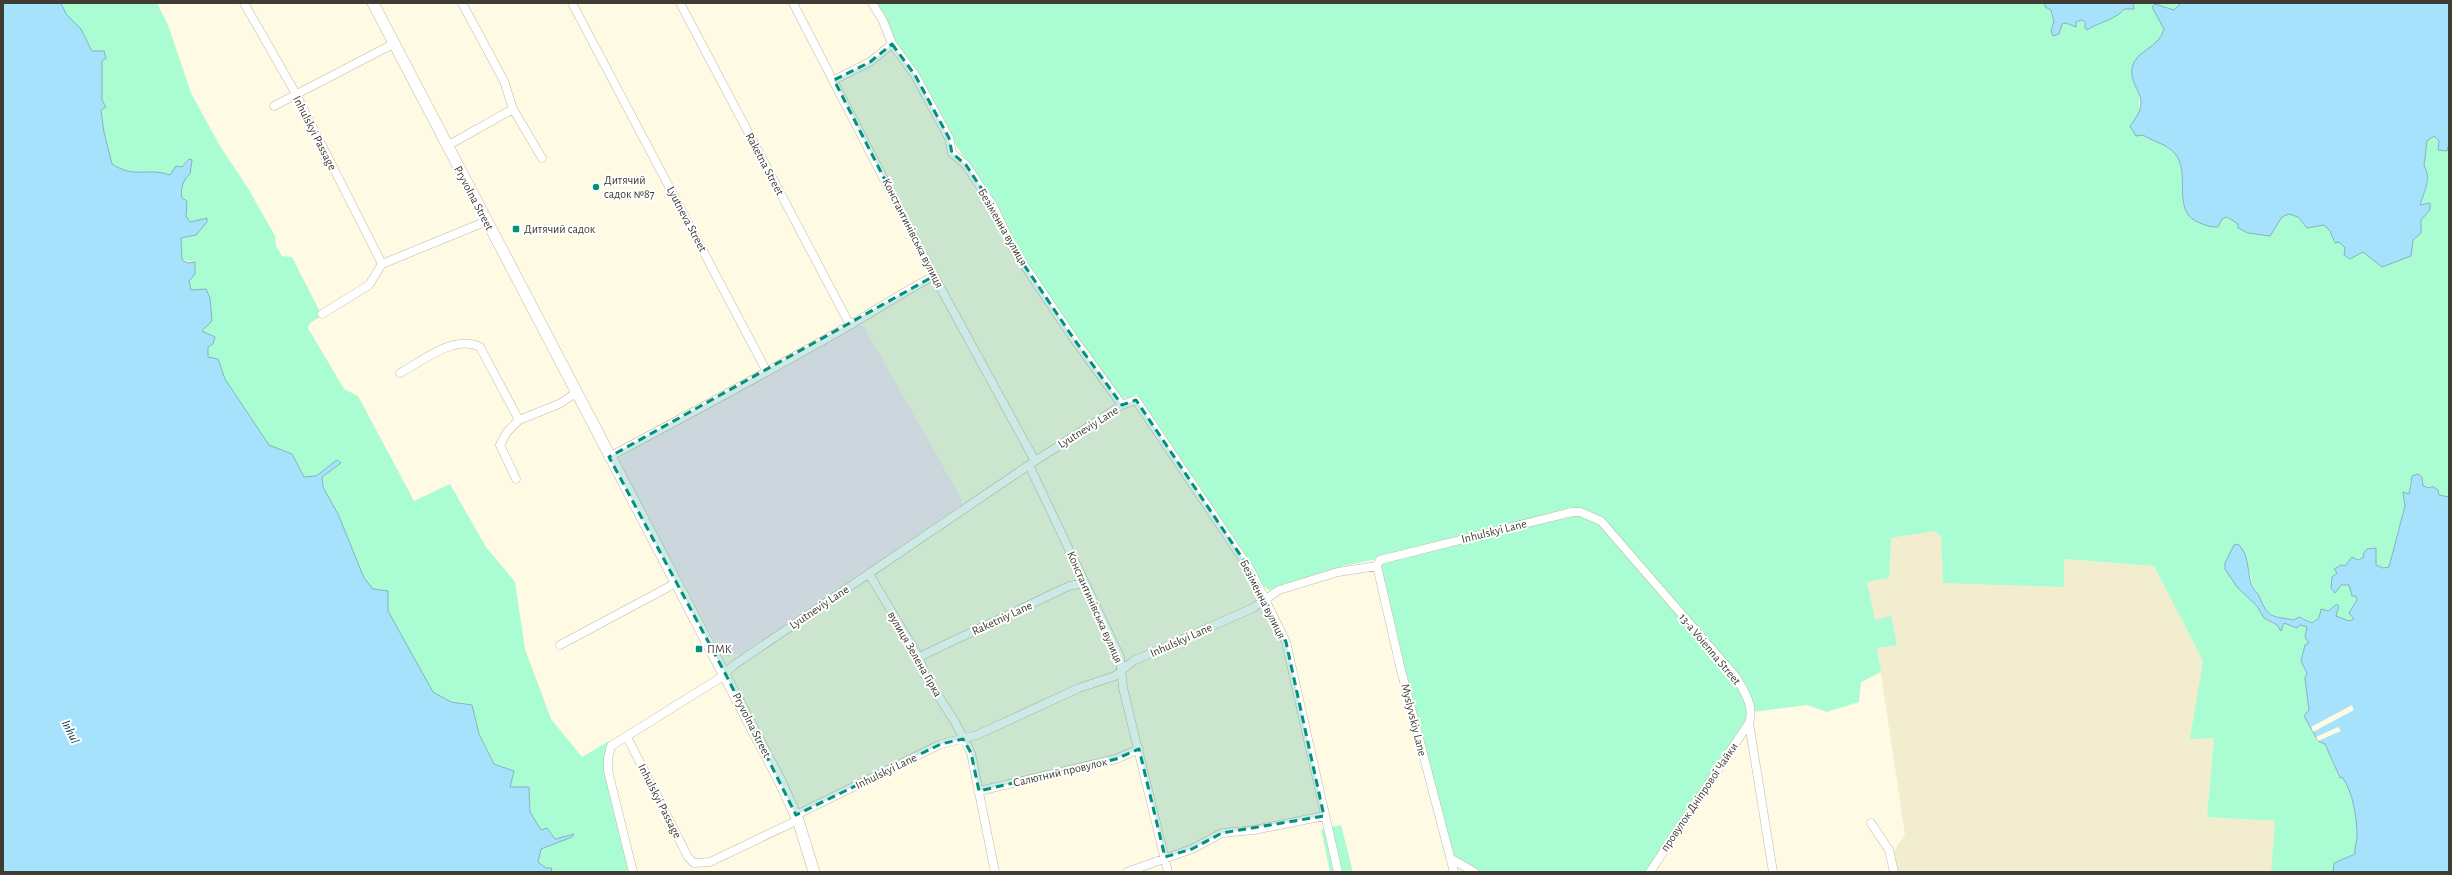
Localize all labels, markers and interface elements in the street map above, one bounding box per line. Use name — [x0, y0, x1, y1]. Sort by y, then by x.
street label: Inhulskyi Passage — [290, 94, 339, 173]
street label: Raketna Street — [744, 131, 786, 197]
street label: Pryvolna Street — [451, 164, 496, 233]
place label: Дитячий садок №87 — [604, 174, 655, 200]
street label: Константинівська вулиця — [879, 176, 946, 290]
marker: Дитячий садок №87 — [591, 182, 601, 192]
street label: Lyutneva Street — [664, 184, 709, 254]
street label: Безіменна вулиця — [975, 186, 1030, 268]
place label: Дитячий садок — [524, 223, 596, 235]
marker: Дитячий садок — [511, 224, 521, 234]
street label: Lyutneviy Lane — [1056, 404, 1121, 451]
street label: Inhulskyi Lane — [1460, 517, 1528, 546]
street label: Константинівська вулиця — [1064, 549, 1125, 665]
street label: Безіменна вулиця — [1237, 558, 1288, 641]
street label: Lyutneviy Lane — [787, 583, 851, 632]
street label: Raketniy Lane — [970, 599, 1034, 638]
street label: вулиця Зелена Гірка — [885, 609, 945, 700]
street label: 13-a Voienna Street — [1677, 611, 1743, 687]
street label: Inhulskyi Lane — [1148, 621, 1214, 660]
place label: ПМК — [707, 643, 732, 655]
marker: ПМК — [694, 644, 704, 654]
street label: Myslyvskiy Lane — [1398, 683, 1429, 758]
street label: Pryvolna Street — [730, 691, 774, 760]
water label: Inhul — [59, 718, 81, 746]
street label: провулок Дніпрової Чайки — [1658, 740, 1741, 854]
street label: Inhulskyi Lane — [853, 751, 919, 792]
street label: Салютний провулок — [1012, 755, 1109, 790]
street label: Inhulskyi Passage — [635, 762, 684, 841]

